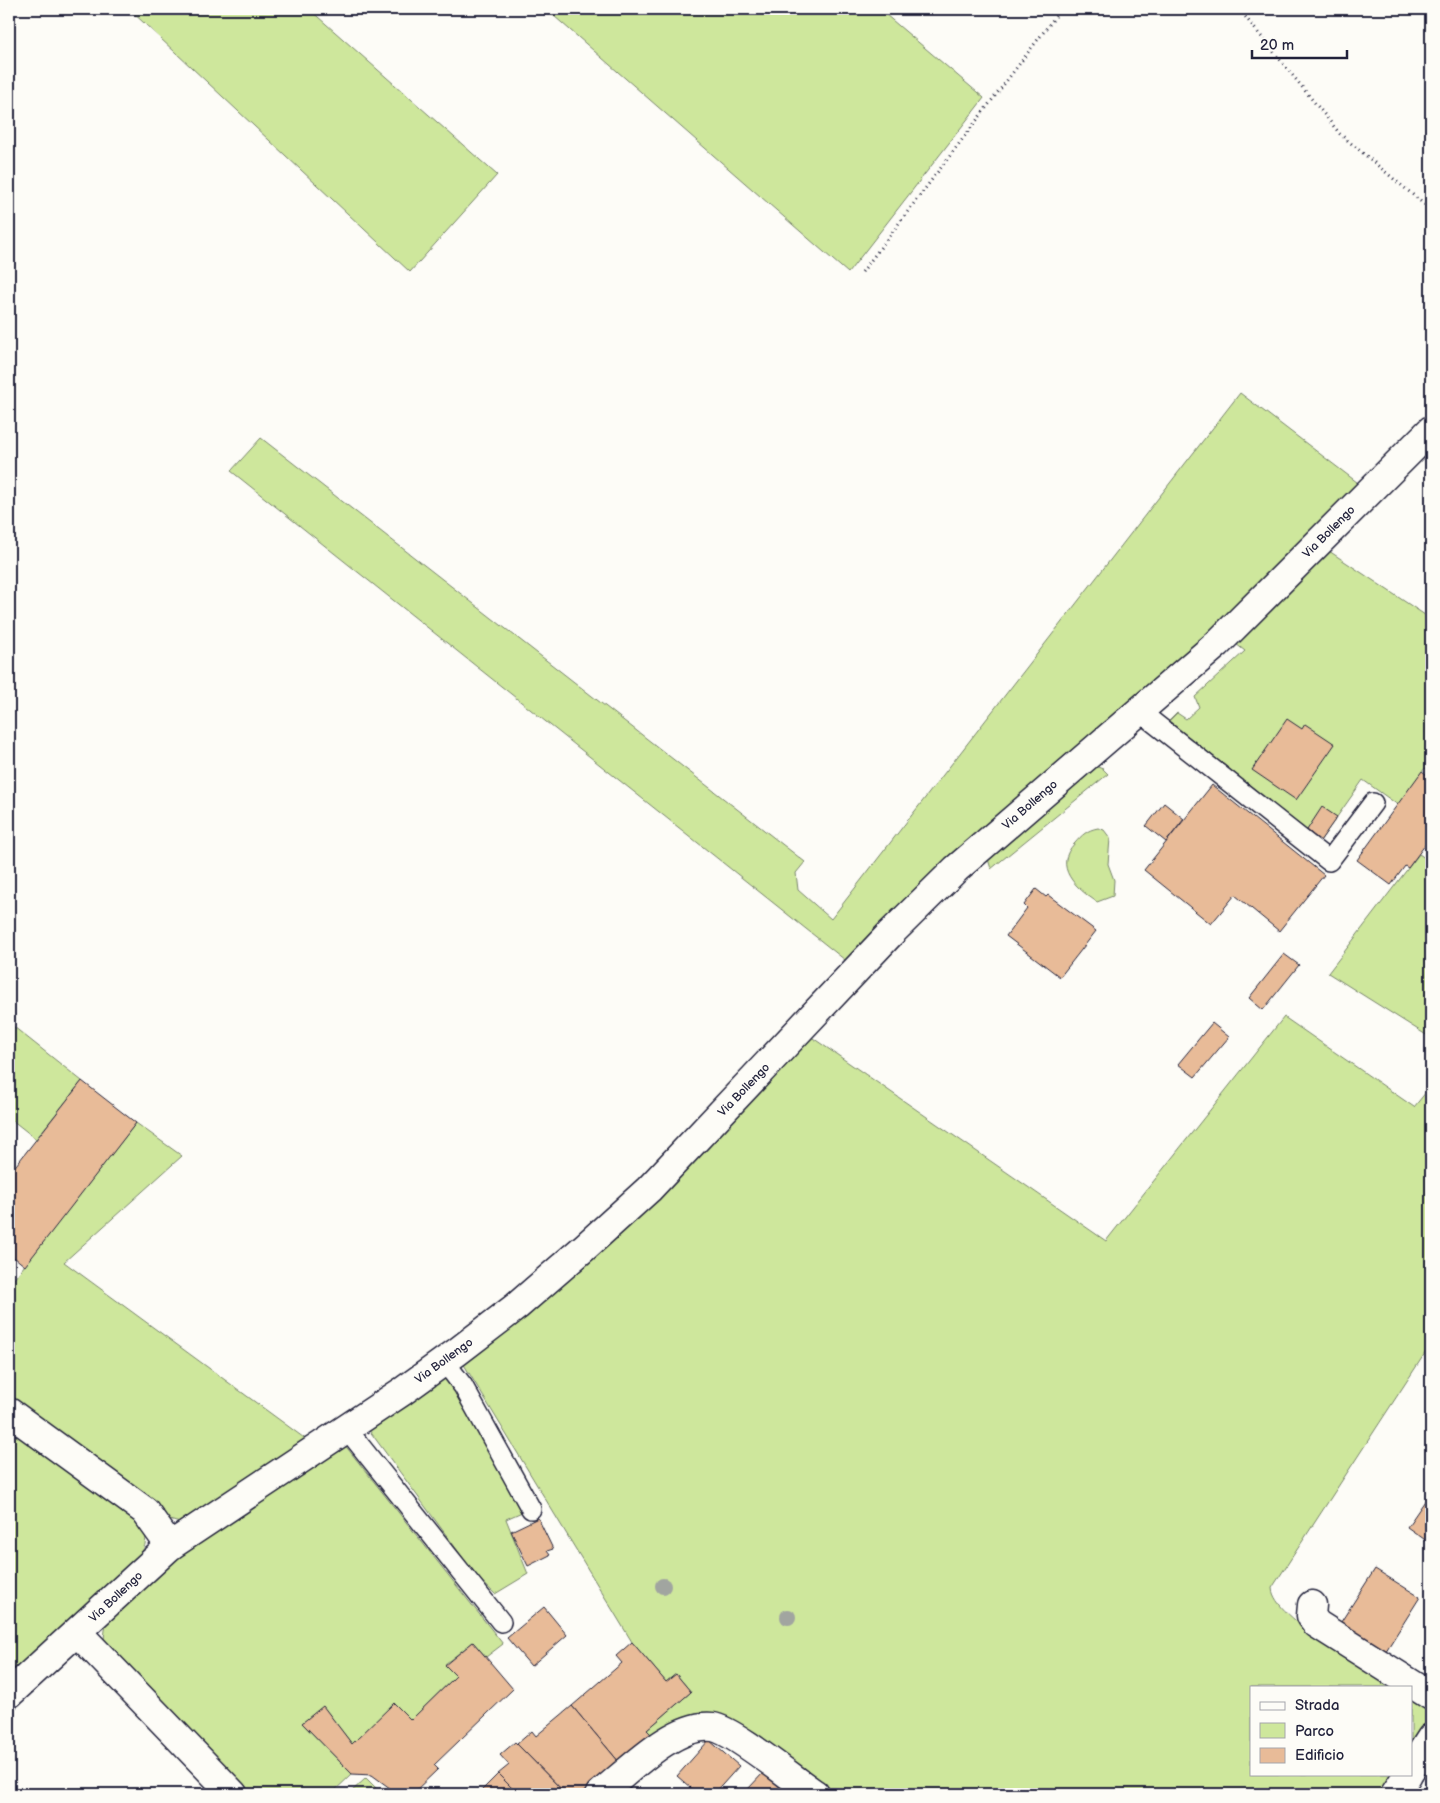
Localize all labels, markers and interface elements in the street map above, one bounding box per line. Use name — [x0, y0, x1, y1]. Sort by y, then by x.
scale bar — [1252, 28, 1348, 60]
text: 20 m — [1260, 36, 1294, 55]
street label: Via Bollengo — [1300, 502, 1359, 561]
street label: Via Bollengo — [999, 777, 1061, 833]
street label: Via Bollengo — [715, 1060, 773, 1120]
street label: Via Bollengo — [412, 1335, 476, 1387]
street label: Via Bollengo — [86, 1568, 146, 1626]
legend — [1250, 1686, 1412, 1776]
text: Strada — [1295, 1696, 1339, 1715]
text: Parco — [1295, 1722, 1334, 1741]
text: Edificio — [1295, 1746, 1344, 1765]

